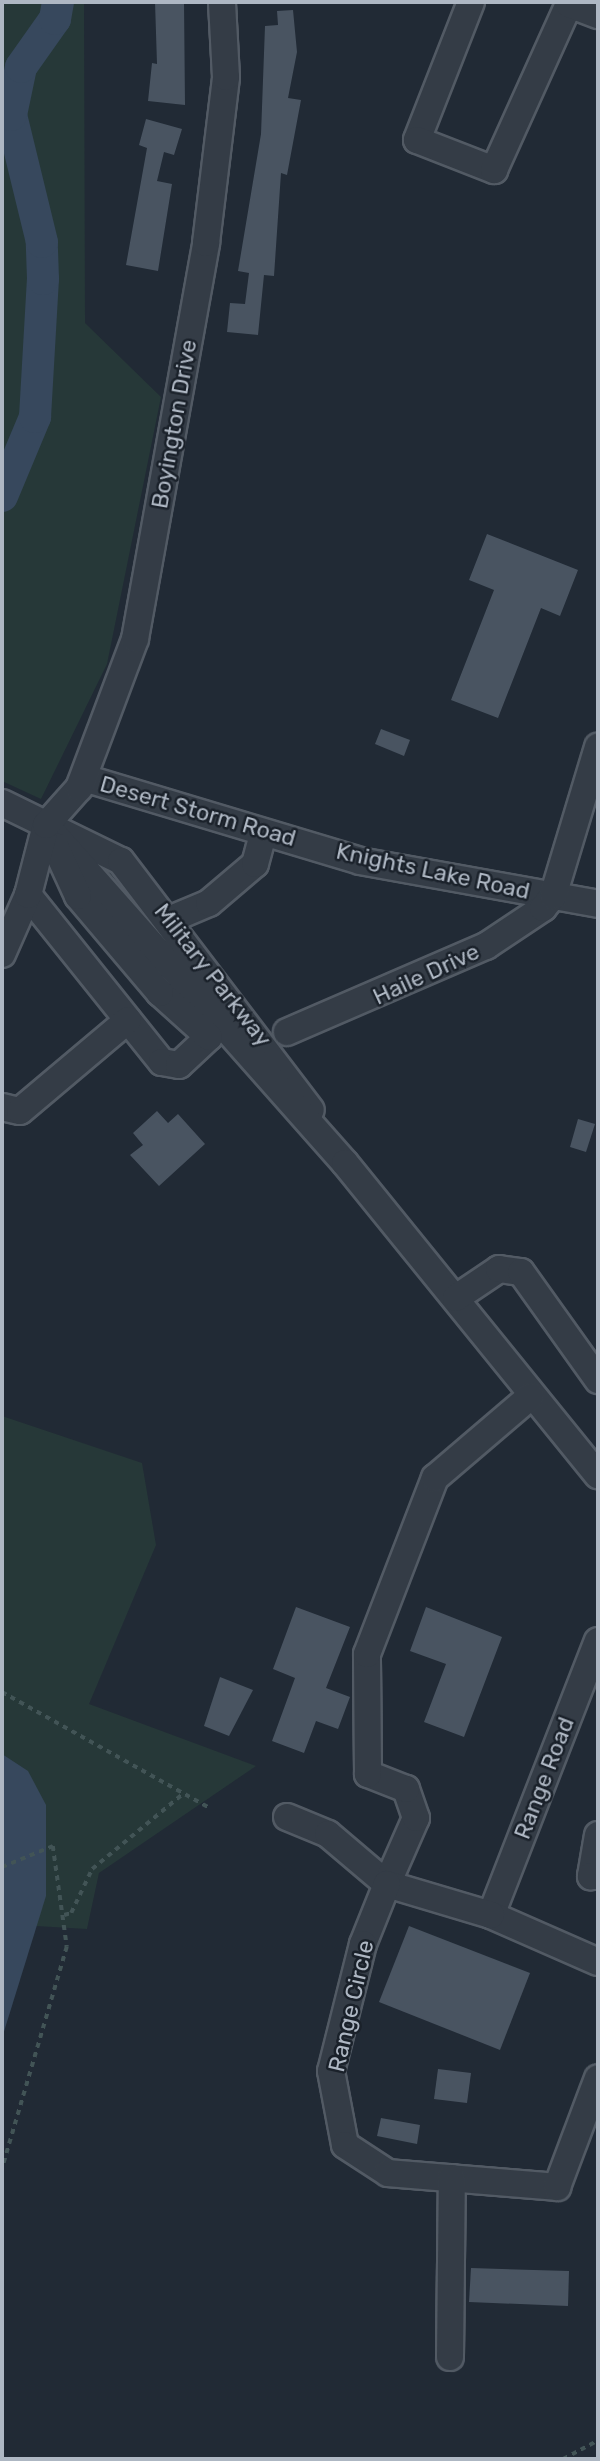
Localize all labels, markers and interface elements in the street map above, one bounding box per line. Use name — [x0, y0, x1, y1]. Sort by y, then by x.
street label: Boyington Drive — [146, 337, 202, 511]
street label: Desert Storm Road — [97, 770, 299, 852]
street label: Knights Lake Road — [334, 837, 532, 905]
street label: Military Parkway — [148, 898, 278, 1052]
street label: Haile Drive — [368, 937, 484, 1011]
street label: Range Road — [508, 1713, 580, 1843]
street label: Range Circle — [322, 1937, 380, 2075]

